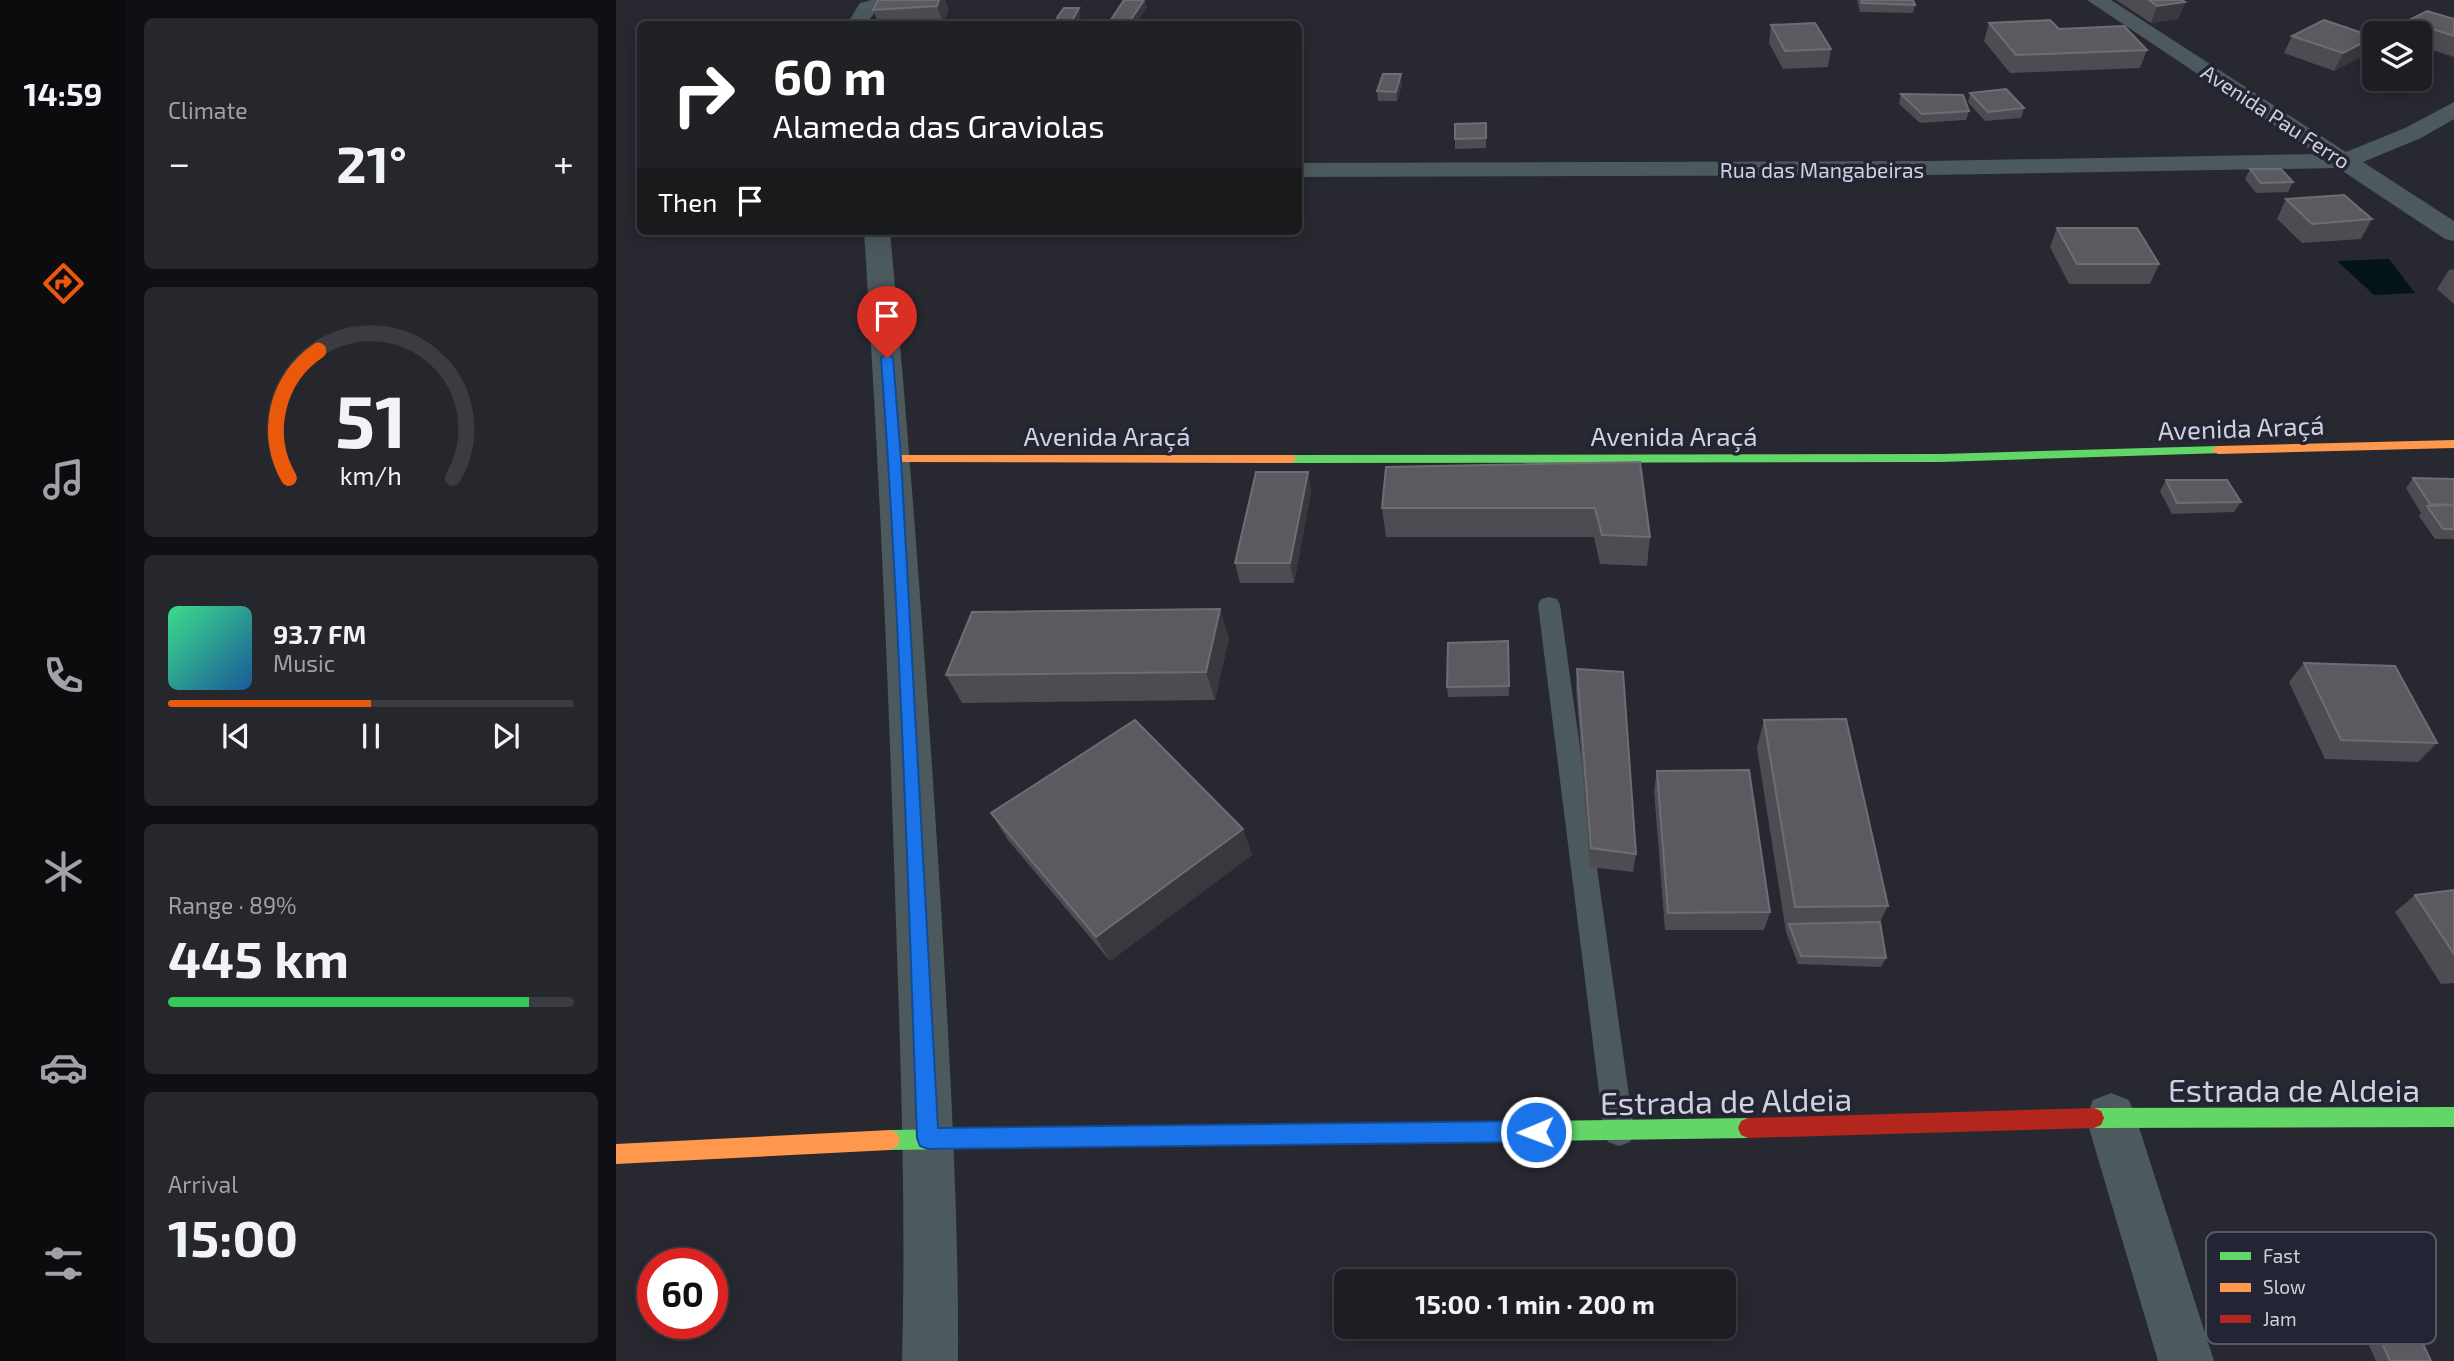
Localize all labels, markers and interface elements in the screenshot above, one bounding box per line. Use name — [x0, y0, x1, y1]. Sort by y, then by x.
map controls — [2362, 21, 2432, 91]
button: layers — [2362, 21, 2432, 91]
text: 60 m — [773, 46, 887, 105]
icon: right — [658, 49, 749, 140]
street label: Avenida Pau Ferro — [2197, 59, 2355, 173]
text: 14:59 — [24, 74, 102, 112]
text: Climate — [168, 96, 248, 124]
text: Alameda das Graviolas — [773, 106, 1104, 144]
text: 21° — [336, 131, 407, 193]
text: − — [168, 139, 190, 185]
text: + — [553, 139, 574, 185]
street label: Rua das Mangabeiras — [1720, 157, 1924, 182]
icon: arrive — [731, 182, 769, 220]
text: Then — [658, 186, 717, 217]
icon: directions — [39, 259, 88, 308]
pin — [857, 286, 917, 358]
icon: arrive — [868, 297, 906, 335]
text: 51 — [335, 375, 407, 463]
street label: Avenida Araçá — [2157, 409, 2325, 447]
street label: Avenida Araçá — [1024, 420, 1191, 453]
street label: Avenida Araçá — [1591, 420, 1758, 453]
icon: music — [39, 455, 88, 504]
text: km/h — [340, 460, 402, 490]
text: 93.7 FM — [273, 618, 366, 649]
text: Music — [273, 649, 335, 677]
icon: phone — [39, 651, 88, 700]
icon: previous — [217, 717, 255, 755]
icon: pause — [352, 717, 390, 755]
icon: next — [487, 717, 525, 755]
icon: climate — [39, 847, 88, 896]
text: Range · 89% — [168, 891, 297, 919]
text: 445 km — [168, 926, 349, 988]
icon: car — [39, 1043, 88, 1092]
street label: Estrada de Aldeia — [2168, 1070, 2420, 1108]
street label: Estrada de Aldeia — [1600, 1079, 1852, 1121]
position arrow — [1499, 1095, 1573, 1169]
text: Arrival — [168, 1170, 238, 1198]
text: 15:00 — [168, 1205, 298, 1267]
legend — [2206, 1232, 2436, 1344]
icon: filters — [39, 1239, 88, 1288]
text: Fast — [2263, 1244, 2300, 1267]
speed limit sign: 60 — [637, 1248, 728, 1339]
text: Slow — [2263, 1275, 2306, 1298]
text: 15:00 · 1 min · 200 m — [1415, 1288, 1655, 1319]
text: Jam — [2263, 1307, 2297, 1330]

